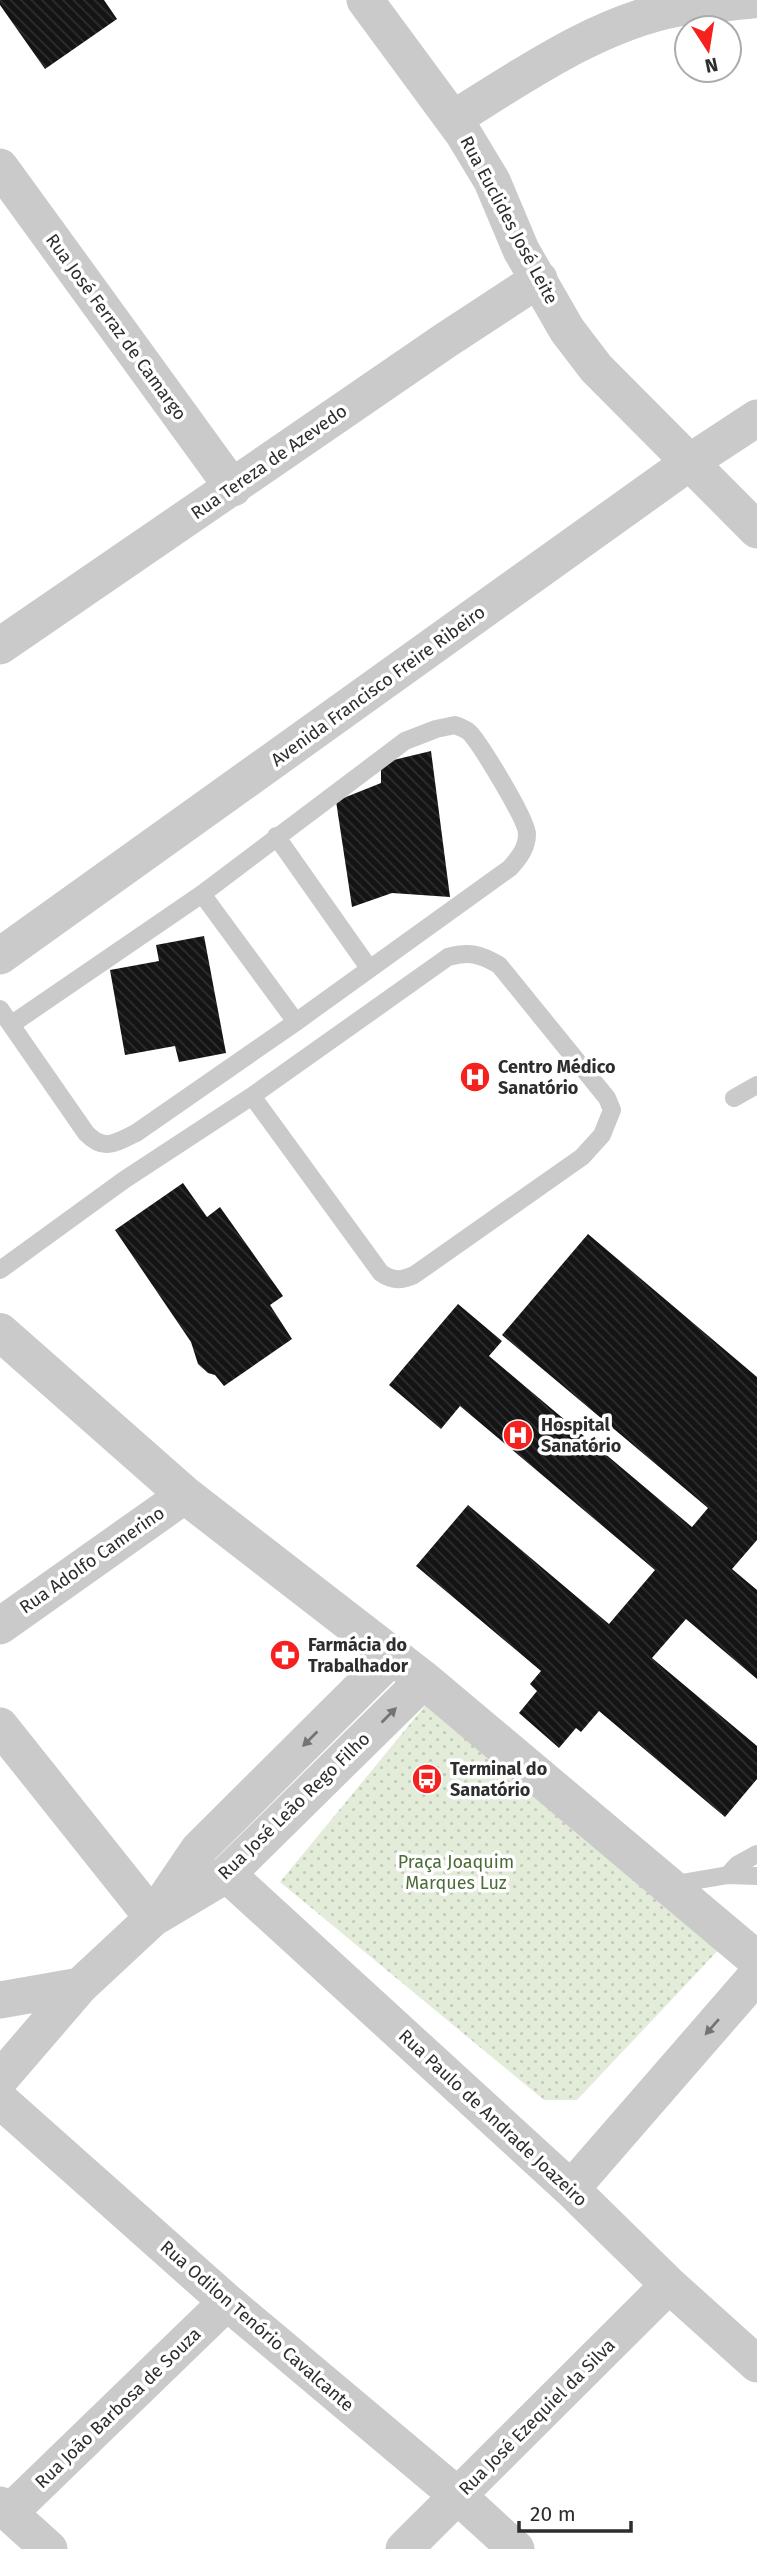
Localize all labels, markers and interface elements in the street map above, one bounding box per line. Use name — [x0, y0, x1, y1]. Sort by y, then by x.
north arrow — [673, 14, 743, 84]
text: N — [703, 53, 720, 78]
street label: Rua Euclides José Leite — [455, 132, 563, 308]
street label: Rua José Ferraz de Camargo — [41, 229, 191, 425]
street label: Rua Tereza de Azevedo — [187, 400, 351, 524]
street label: Avenida Francisco Freire Ribeiro — [267, 601, 489, 771]
place label: Centro Médico Sanatório — [498, 1056, 615, 1099]
hospital icon: Centro Médico Sanatório — [458, 1060, 492, 1094]
place label: Hospital Sanatório — [541, 1414, 621, 1457]
hospital icon: Hospital Sanatório — [501, 1418, 535, 1452]
street label: Rua Adolfo Camerino — [15, 1502, 169, 1618]
place label: Farmácia do Trabalhador — [308, 1634, 409, 1677]
pharmacy icon: Farmácia do Trabalhador — [268, 1638, 302, 1672]
one-way arrow — [380, 1707, 396, 1724]
street label: Rua José Leão Rego Filho — [214, 1728, 374, 1884]
one-way arrow — [301, 1730, 318, 1747]
place label: Terminal do Sanatório — [450, 1758, 547, 1801]
bus stop icon: Terminal do Sanatório — [410, 1762, 444, 1796]
park label: Praça Joaquim Marques Luz — [398, 1851, 514, 1894]
one-way arrow — [705, 2018, 720, 2035]
street label: Rua Paulo de Andrade Joazeiro — [394, 2025, 592, 2211]
street label: Rua Odilon Tenório Cavalcante — [156, 2236, 358, 2416]
street label: Rua João Barbosa de Souza — [31, 2323, 205, 2493]
street label: Rua José Ezequiel da Silva — [454, 2334, 620, 2500]
scale bar — [519, 2490, 631, 2534]
text: 20 m — [530, 2501, 576, 2527]

